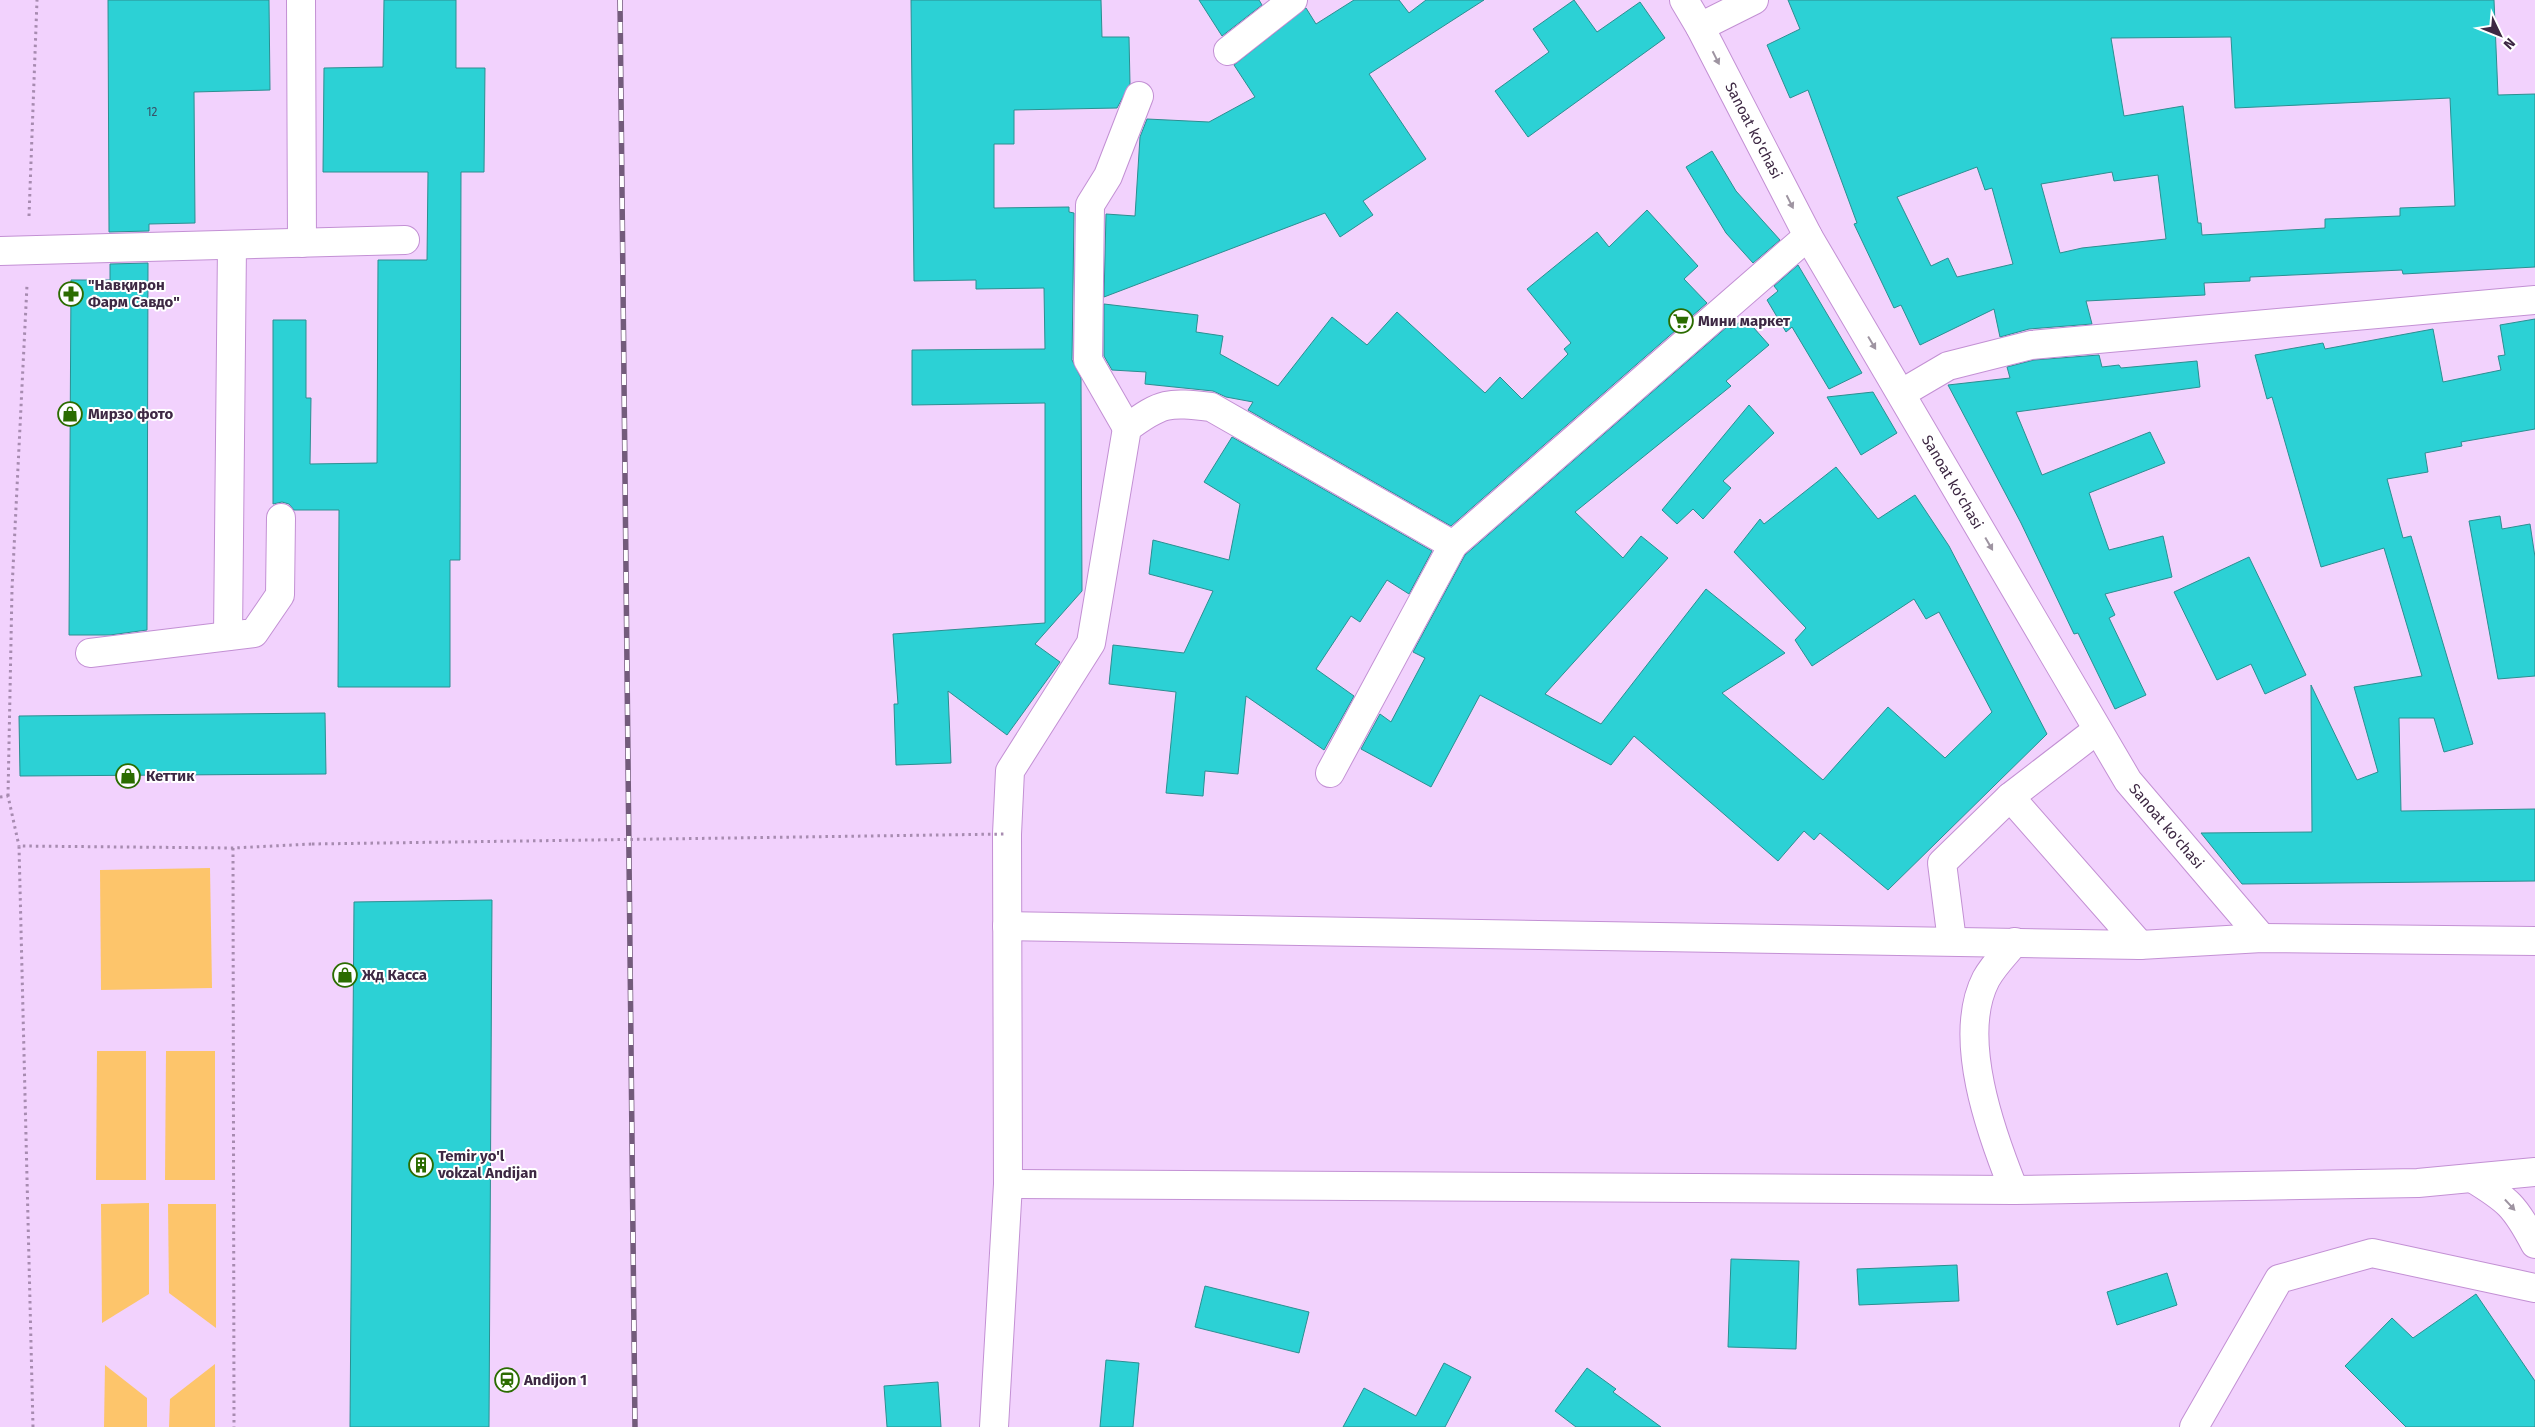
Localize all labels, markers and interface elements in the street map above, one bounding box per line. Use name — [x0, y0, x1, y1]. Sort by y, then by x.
north arrow — [2475, 10, 2525, 60]
text: N — [2500, 34, 2519, 53]
one-way arrow — [1712, 51, 1720, 65]
street label: Sanoat ko'chasi — [1721, 79, 1786, 182]
house number: 12 — [146, 105, 158, 119]
one-way arrow — [1786, 195, 1794, 210]
place label: "Навқирон Фарм Савдо" — [88, 276, 180, 311]
pharmacy icon: "Навқирон Фарм Савдо" — [58, 281, 84, 307]
supermarket icon: Мини маркет — [1668, 308, 1694, 334]
place label: Мини маркет — [1698, 312, 1791, 330]
one-way arrow — [1867, 336, 1876, 349]
shop icon: Мирзо фото — [57, 401, 83, 427]
place label: Мирзо фото — [88, 405, 174, 423]
street label: Sanoat ko'chasi — [1918, 432, 1987, 532]
one-way arrow — [1985, 536, 1993, 551]
shop icon: Кеттик — [115, 763, 141, 789]
place label: Кеттик — [146, 767, 195, 785]
street label: Sanoat ko'chasi — [2125, 780, 2208, 872]
shop icon: Жд Касса — [332, 962, 358, 988]
place label: Жд Касса — [361, 966, 427, 984]
place label: Temir yo'l vokzal Andijan — [437, 1147, 537, 1182]
building icon: Temir yo'l vokzal Andijan — [408, 1152, 434, 1178]
one-way arrow — [2504, 1198, 2516, 1210]
station icon: Andijon 1 — [494, 1367, 520, 1393]
place label: Andijon 1 — [523, 1371, 587, 1389]

